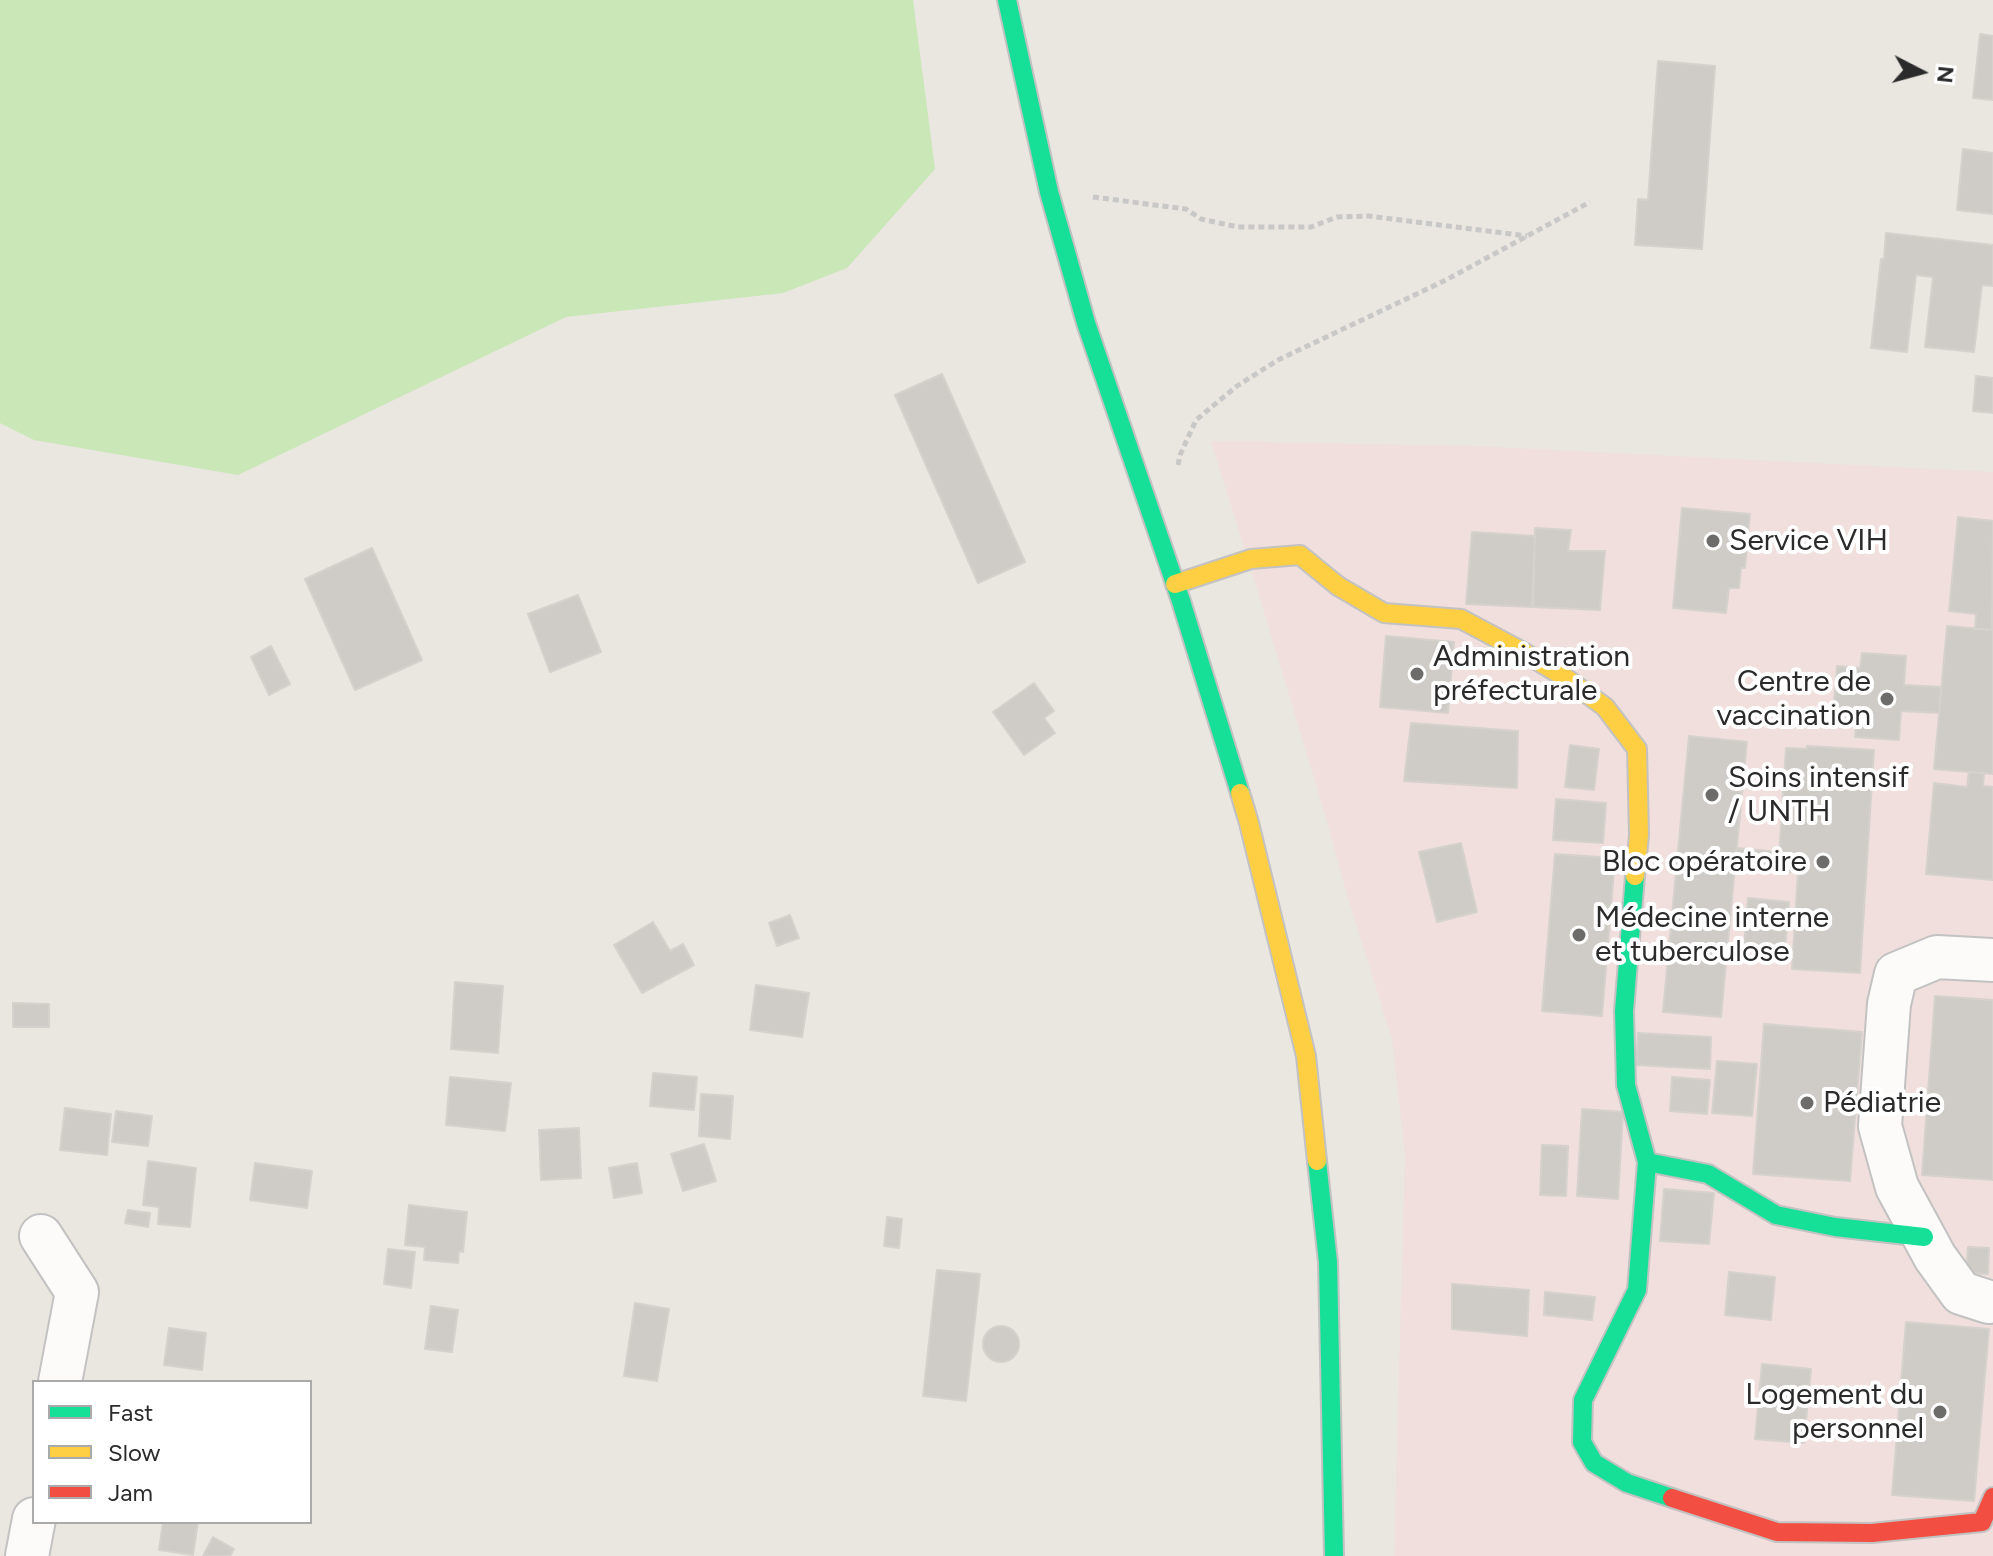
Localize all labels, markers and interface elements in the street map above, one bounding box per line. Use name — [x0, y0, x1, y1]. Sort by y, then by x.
north arrow — [1881, 32, 1961, 112]
text: N — [1931, 65, 1960, 84]
place label: Service VIH — [1729, 523, 1888, 559]
marker: Service VIH — [1704, 532, 1722, 550]
place label: Administration préfecturale — [1433, 639, 1630, 710]
place label: Centre de vaccination — [1717, 664, 1871, 734]
marker: Administration préfecturale — [1408, 665, 1426, 683]
marker: Centre de vaccination — [1878, 690, 1896, 708]
place label: Soins intensif / UNTH — [1728, 760, 1909, 830]
marker: Soins intensif / UNTH — [1703, 786, 1721, 804]
place label: Bloc opératoire — [1602, 844, 1807, 880]
marker: Bloc opératoire — [1814, 853, 1832, 871]
place label: Médecine interne et tuberculose — [1595, 900, 1829, 970]
marker: Médecine interne et tuberculose — [1570, 926, 1588, 944]
place label: Pédiatrie — [1823, 1085, 1941, 1121]
marker: Pédiatrie — [1798, 1094, 1816, 1112]
place label: Logement du personnel — [1745, 1377, 1924, 1448]
legend — [32, 1380, 312, 1524]
text: Fast — [108, 1398, 153, 1427]
marker: Logement du personnel — [1931, 1403, 1949, 1421]
text: Slow — [108, 1438, 160, 1467]
text: Jam — [108, 1478, 153, 1507]

